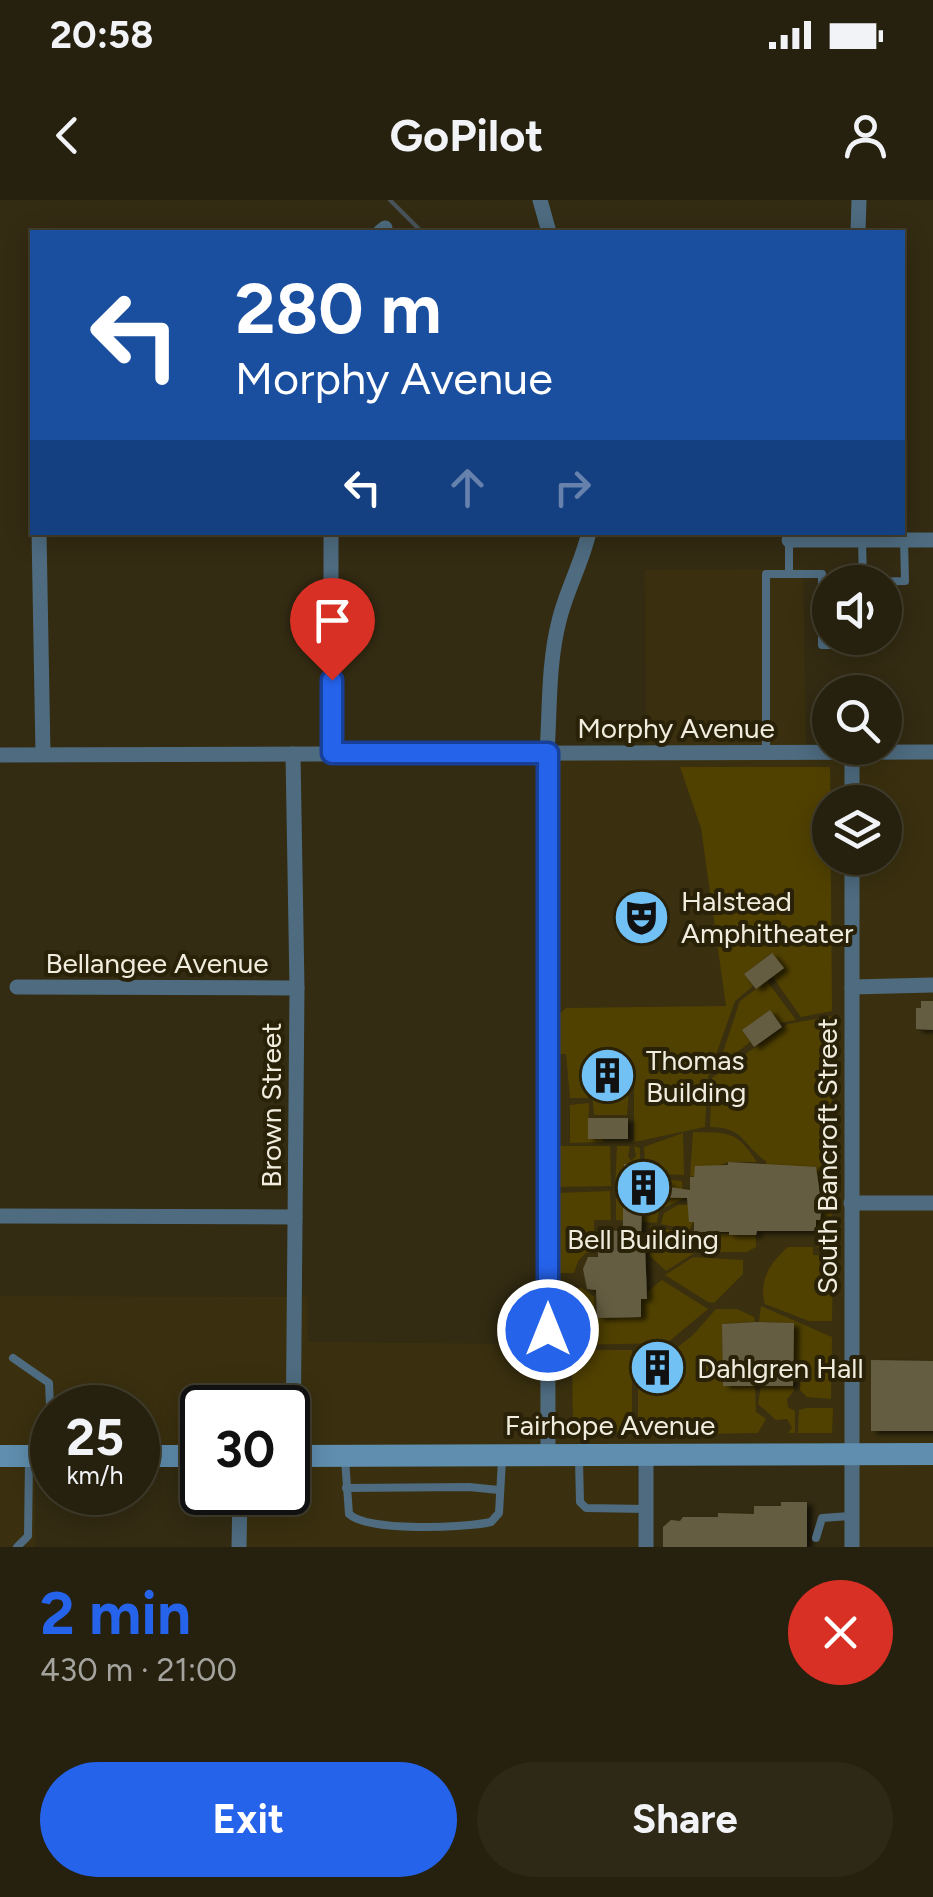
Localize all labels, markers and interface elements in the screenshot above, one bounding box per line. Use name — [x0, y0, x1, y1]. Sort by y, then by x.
text: 20:58 — [50, 12, 153, 58]
icon: back — [40, 108, 95, 163]
text: GoPilot — [390, 108, 543, 162]
icon: person — [838, 108, 893, 163]
text: 280 m — [235, 266, 441, 351]
icon: left — [70, 270, 200, 400]
text: Morphy Avenue — [235, 351, 553, 405]
icon: left — [335, 460, 390, 515]
icon: ahead — [440, 460, 495, 515]
icon: right — [545, 460, 600, 515]
map controls — [812, 565, 902, 875]
button: sound — [812, 565, 902, 655]
pin — [290, 578, 375, 681]
icon: arrive — [305, 593, 360, 648]
button: search — [812, 675, 902, 765]
street label: Morphy Avenue — [577, 711, 775, 745]
button: layers — [812, 785, 902, 875]
place label: Halstead Amphitheater — [681, 884, 854, 950]
theatre icon: Halstead Amphitheater — [612, 887, 672, 947]
street label: Bellangee Avenue — [45, 946, 269, 980]
street label: South Bancroft Street — [810, 1018, 844, 1294]
street label: Brown Street — [254, 1022, 288, 1188]
place label: Thomas Building — [646, 1043, 746, 1109]
building icon: Thomas Building — [577, 1046, 637, 1106]
building icon: Bell Building — [613, 1158, 673, 1218]
place label: Bell Building — [567, 1222, 719, 1256]
position arrow — [496, 1278, 600, 1382]
building icon: Dahlgren Hall — [628, 1338, 688, 1398]
place label: Dahlgren Hall — [697, 1351, 864, 1385]
speed limit sign: 30 — [180, 1385, 310, 1515]
text: 25 — [66, 1407, 124, 1468]
street label: Fairhope Avenue — [505, 1408, 715, 1442]
text: km/h — [66, 1460, 124, 1490]
text: 2 min — [40, 1577, 191, 1649]
button: close — [788, 1580, 893, 1685]
text: 430 m · 21:00 — [40, 1651, 237, 1689]
button: Exit — [40, 1762, 457, 1877]
button: Share — [477, 1762, 893, 1877]

